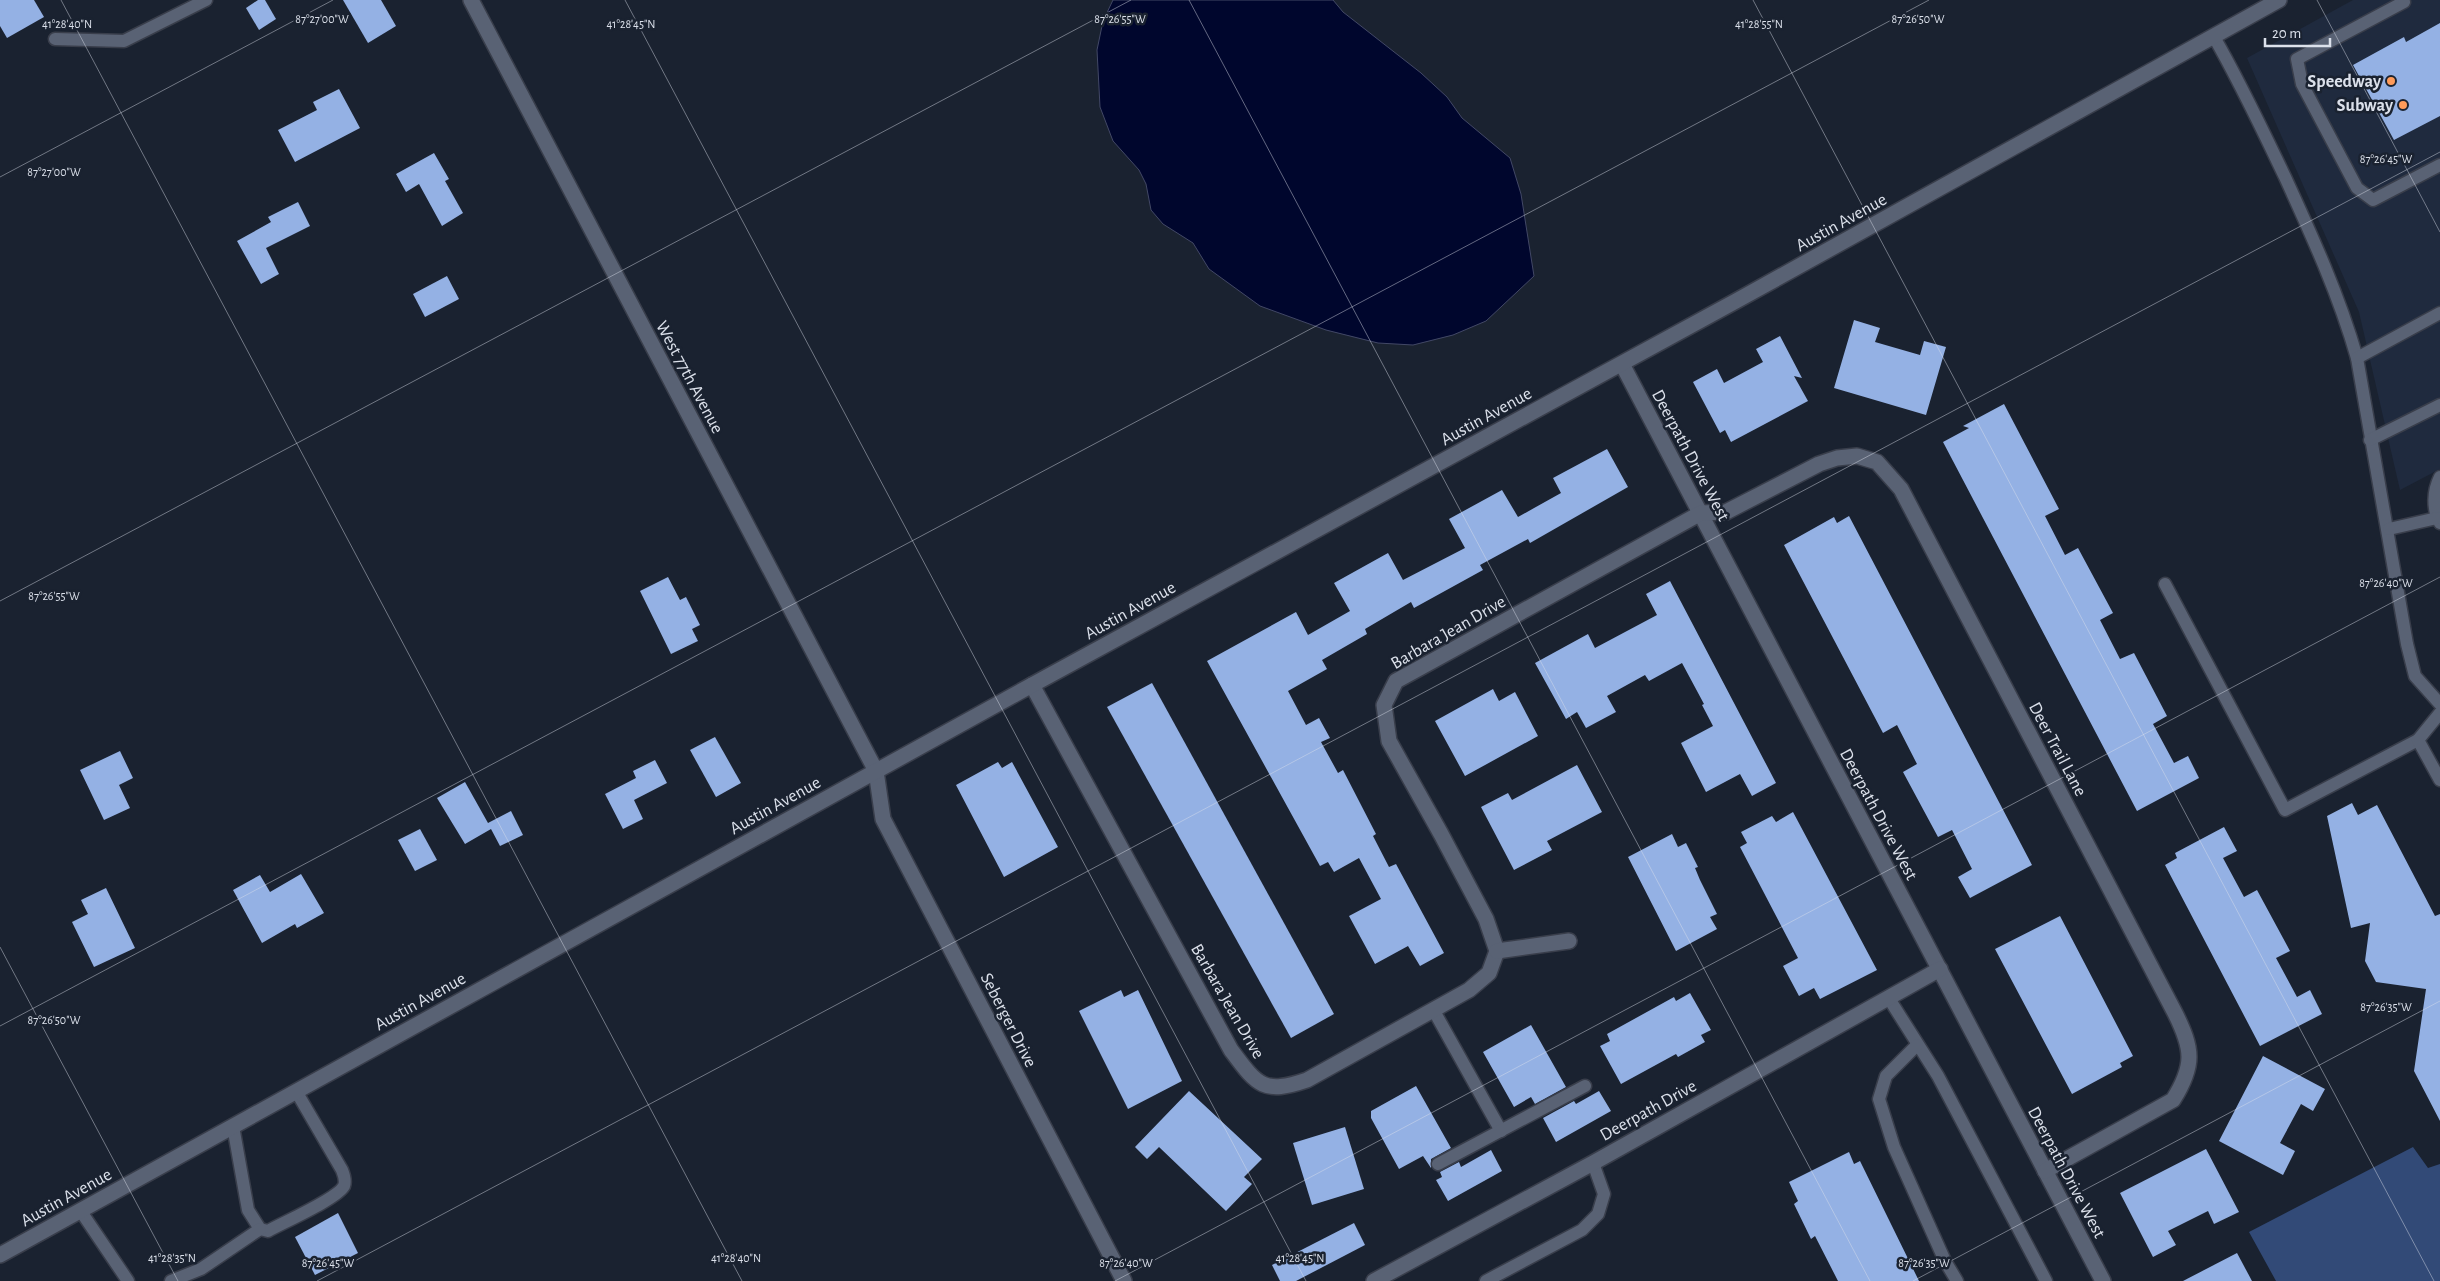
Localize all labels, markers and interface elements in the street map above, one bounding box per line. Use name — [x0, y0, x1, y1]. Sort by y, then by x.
text: 87°27'00"W — [295, 13, 349, 25]
text: 87°26'55"W — [1094, 13, 1146, 25]
text: 87°26'50"W — [1892, 13, 1945, 25]
scale bar — [2265, 15, 2330, 47]
text: 41°28'40"N — [42, 18, 92, 30]
text: 41°28'45"N — [607, 18, 655, 30]
text: 41°28'55"N — [1735, 18, 1783, 30]
text: 20 m — [2272, 26, 2301, 41]
place label: Speedway — [2307, 73, 2382, 91]
marker: Speedway — [2385, 75, 2397, 87]
place label: Subway — [2337, 97, 2394, 115]
marker: Subway — [2397, 99, 2409, 111]
text: 87°26'45"W — [2360, 153, 2412, 165]
text: 87°27'00"W — [27, 166, 81, 178]
street label: Austin Avenue — [1793, 191, 1890, 255]
street label: West 77th Avenue — [652, 318, 726, 437]
street label: Austin Avenue — [1438, 385, 1535, 449]
street label: Deerpath Drive West — [1648, 387, 1732, 524]
text: 87°26'40"W — [2359, 577, 2413, 589]
street label: Austin Avenue — [1082, 579, 1179, 643]
text: 87°26'55"W — [28, 590, 80, 602]
street label: Barbara Jean Drive — [1388, 593, 1509, 673]
street label: Deer Trail Lane — [2025, 700, 2089, 799]
street label: Deerpath Drive West — [1836, 746, 1920, 883]
street label: Austin Avenue — [727, 774, 824, 838]
street label: Barbara Jean Drive — [1187, 941, 1267, 1062]
street label: Austin Avenue — [372, 970, 469, 1034]
street label: Seberger Drive — [977, 970, 1040, 1070]
text: 87°26'35"W — [2360, 1001, 2412, 1013]
text: 87°26'50"W — [28, 1014, 81, 1026]
street label: Deerpath Drive — [1597, 1077, 1700, 1145]
street label: Deerpath Drive West — [2024, 1104, 2108, 1241]
street label: Austin Avenue — [18, 1166, 115, 1230]
text: 41°28'35"N — [148, 1252, 196, 1264]
text: 41°28'40"N — [711, 1252, 761, 1264]
text: 41°28'45"N — [1276, 1252, 1324, 1264]
text: 87°26'45"W — [302, 1257, 354, 1269]
text: 87°26'40"W — [1099, 1257, 1153, 1269]
text: 87°26'35"W — [1898, 1257, 1950, 1269]

